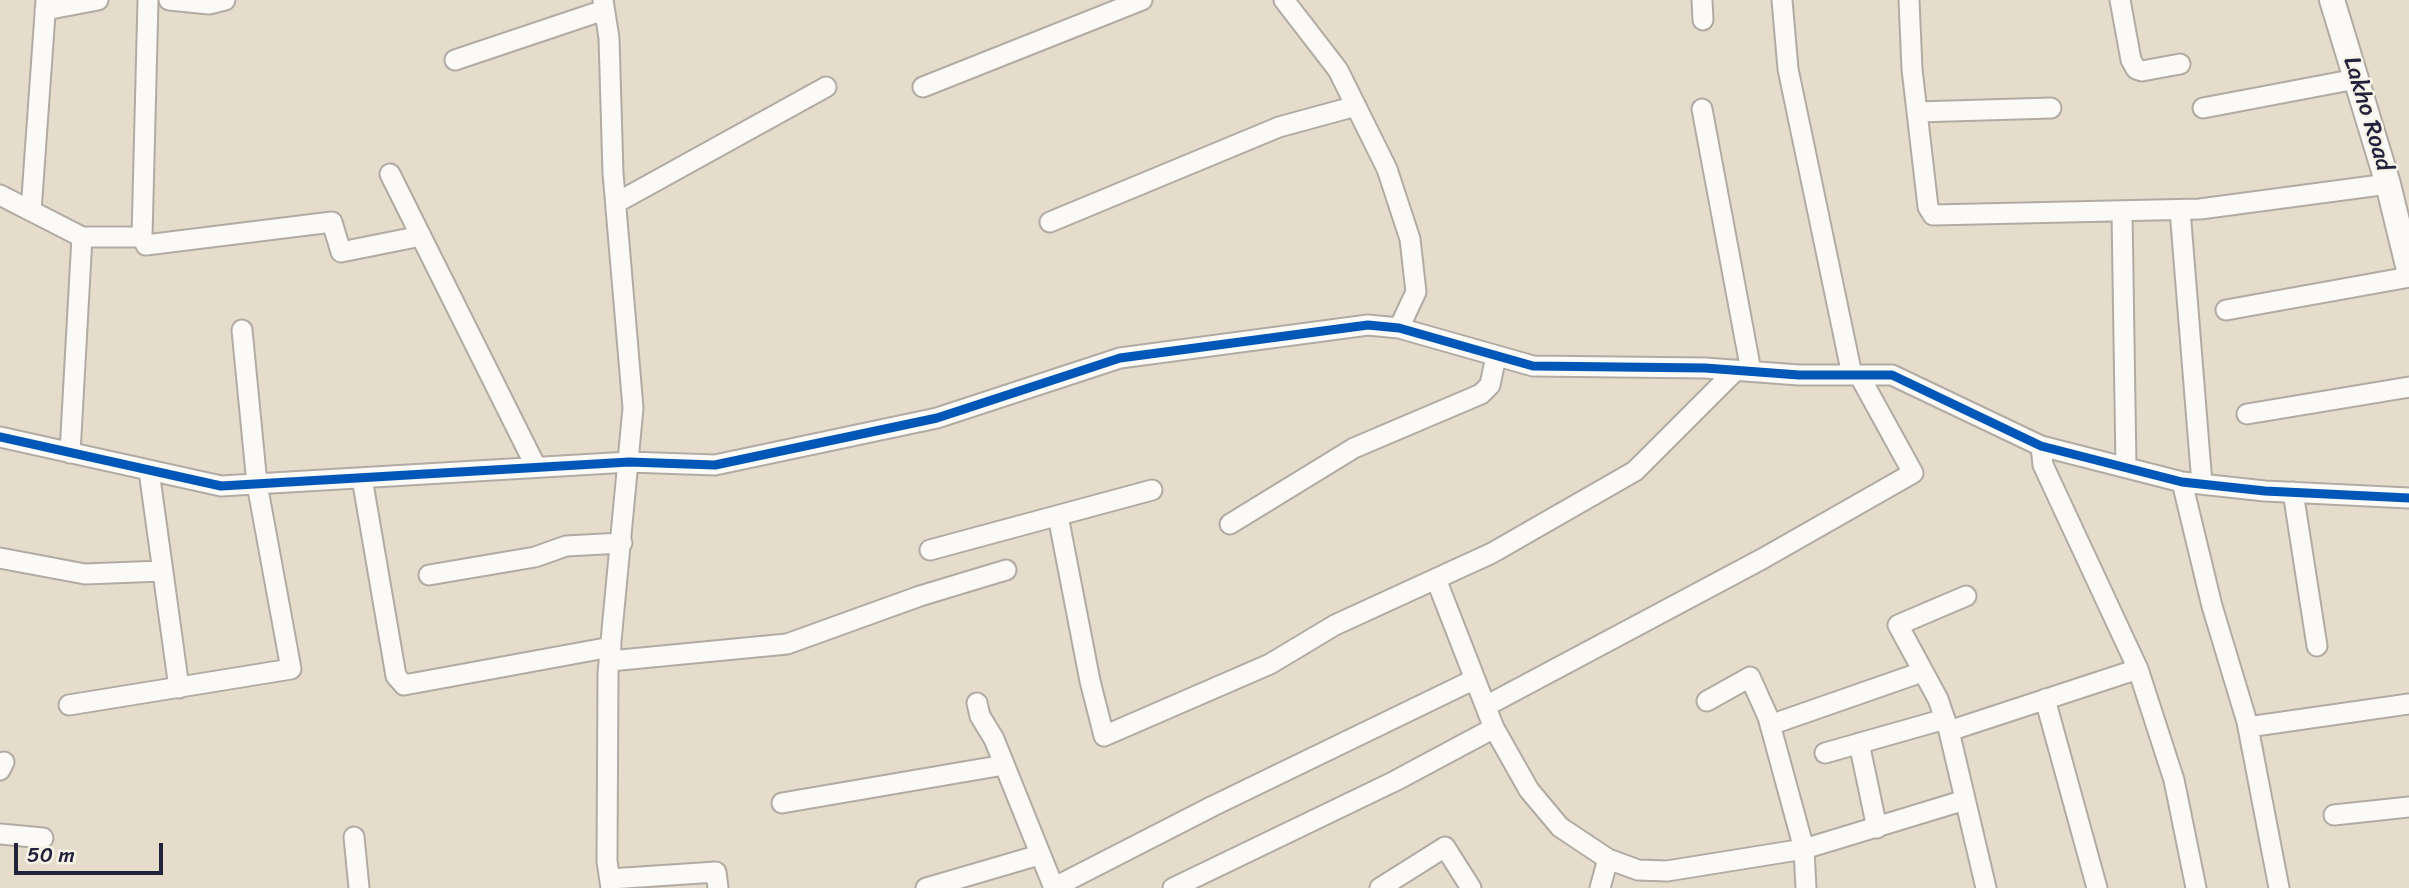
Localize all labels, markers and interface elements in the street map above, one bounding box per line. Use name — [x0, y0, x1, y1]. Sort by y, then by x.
street label: Lakho Road — [2336, 53, 2398, 175]
scale bar — [18, 828, 166, 872]
text: 50 m — [27, 836, 75, 874]

